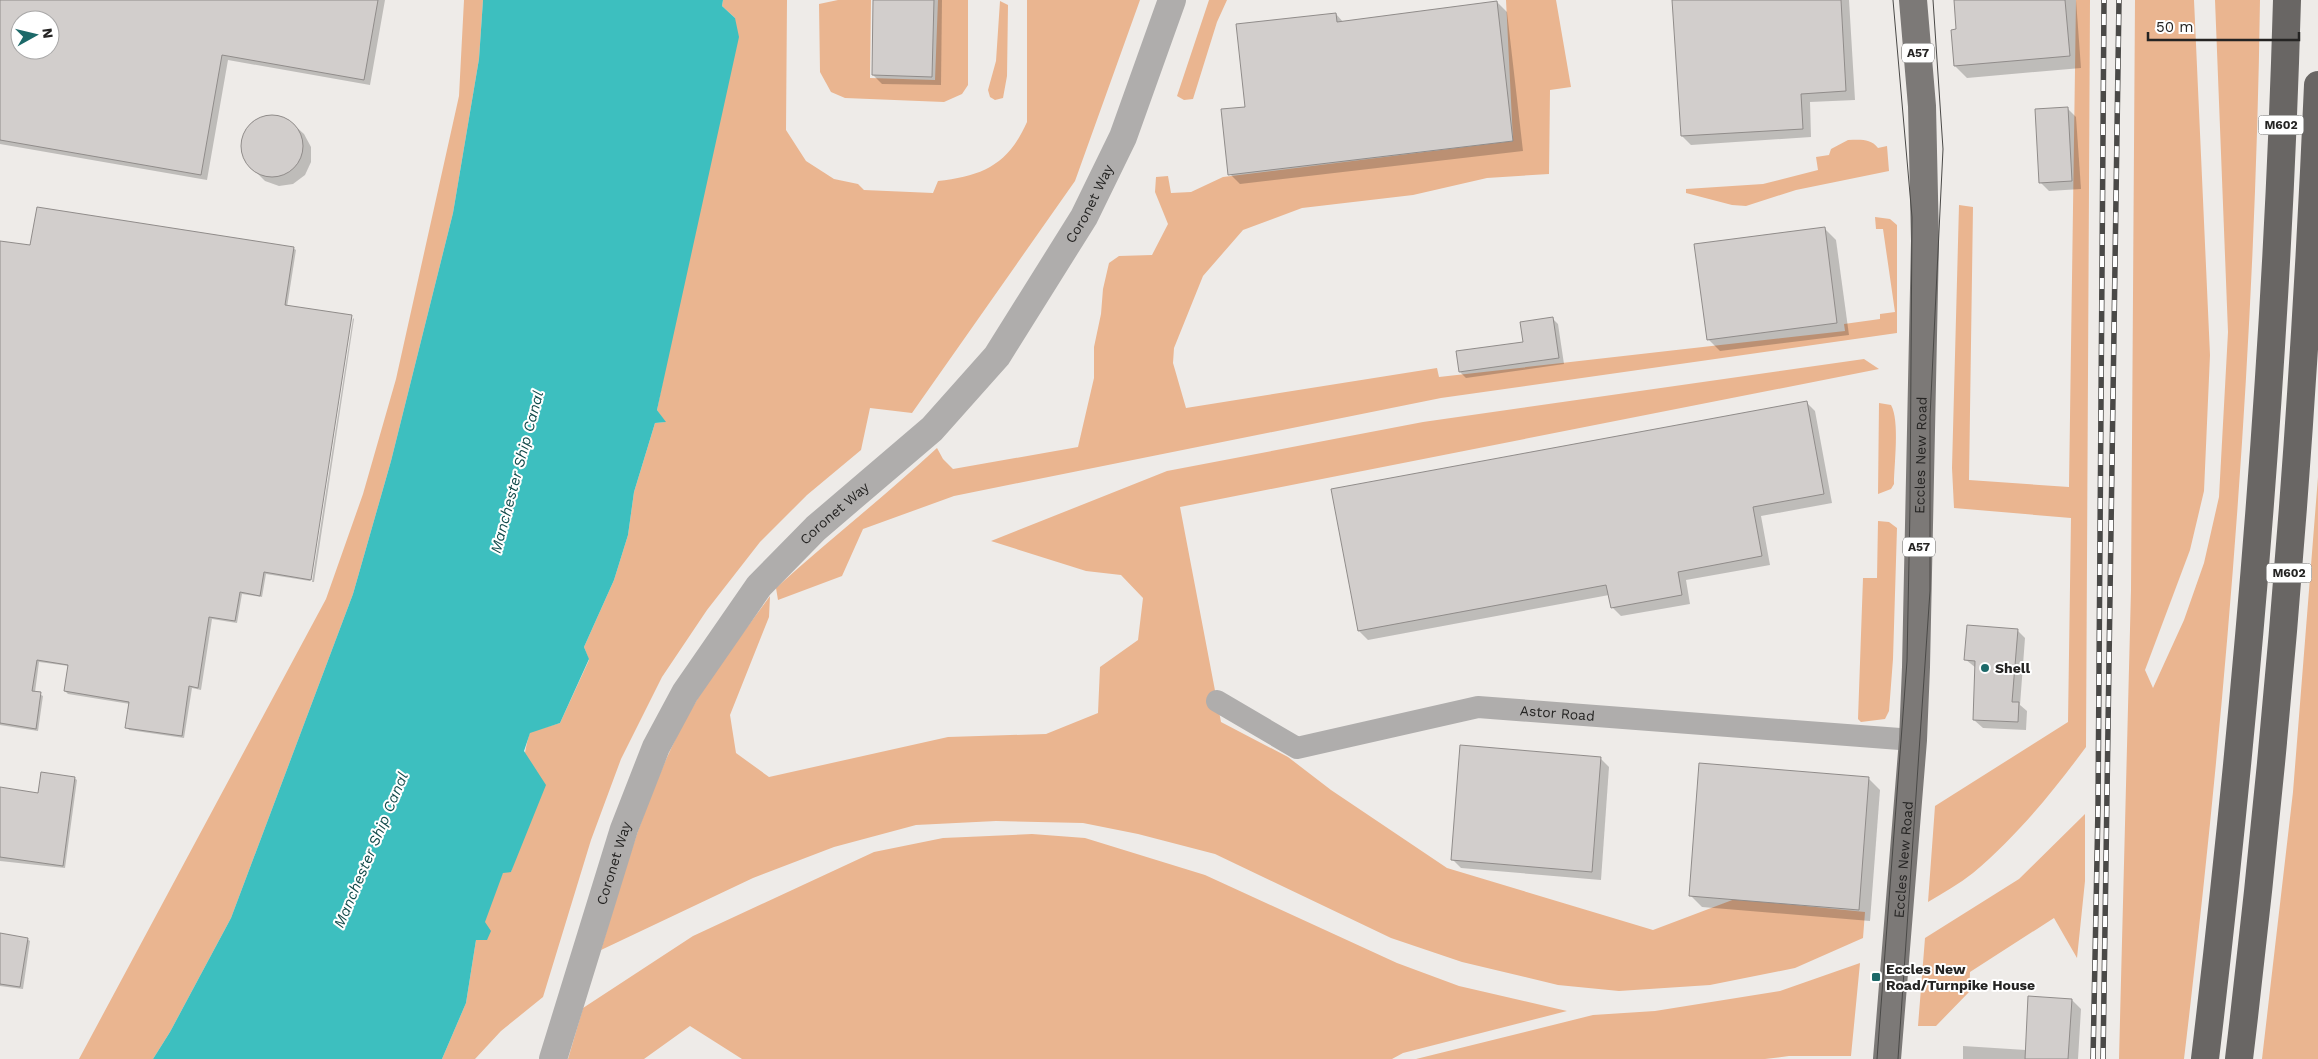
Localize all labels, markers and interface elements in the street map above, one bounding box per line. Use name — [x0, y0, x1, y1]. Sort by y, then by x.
north arrow — [10, 10, 60, 60]
scale bar — [2148, 10, 2299, 42]
text: 50 m — [2156, 18, 2193, 36]
text: N — [39, 27, 57, 39]
road number: A57 — [1902, 44, 1934, 62]
road number: M602 — [2258, 116, 2304, 134]
street label: Coronet Way — [1062, 161, 1117, 246]
water label: Manchester Ship Canal — [487, 388, 547, 555]
street label: Eccles New Road — [1911, 396, 1930, 514]
street label: Coronet Way — [797, 478, 873, 548]
road number: A57 — [1903, 538, 1935, 556]
road number: M602 — [2266, 564, 2312, 582]
place label: Shell — [1995, 660, 2030, 676]
marker: Shell — [1979, 662, 1991, 674]
street label: Astor Road — [1519, 702, 1596, 724]
water label: Manchester Ship Canal — [330, 769, 412, 931]
street label: Eccles New Road — [1891, 801, 1916, 919]
street label: Coronet Way — [593, 818, 634, 907]
place label: Eccles New Road/Turnpike House — [1886, 961, 2035, 993]
marker: Eccles New Road/Turnpike House — [1870, 971, 1882, 983]

